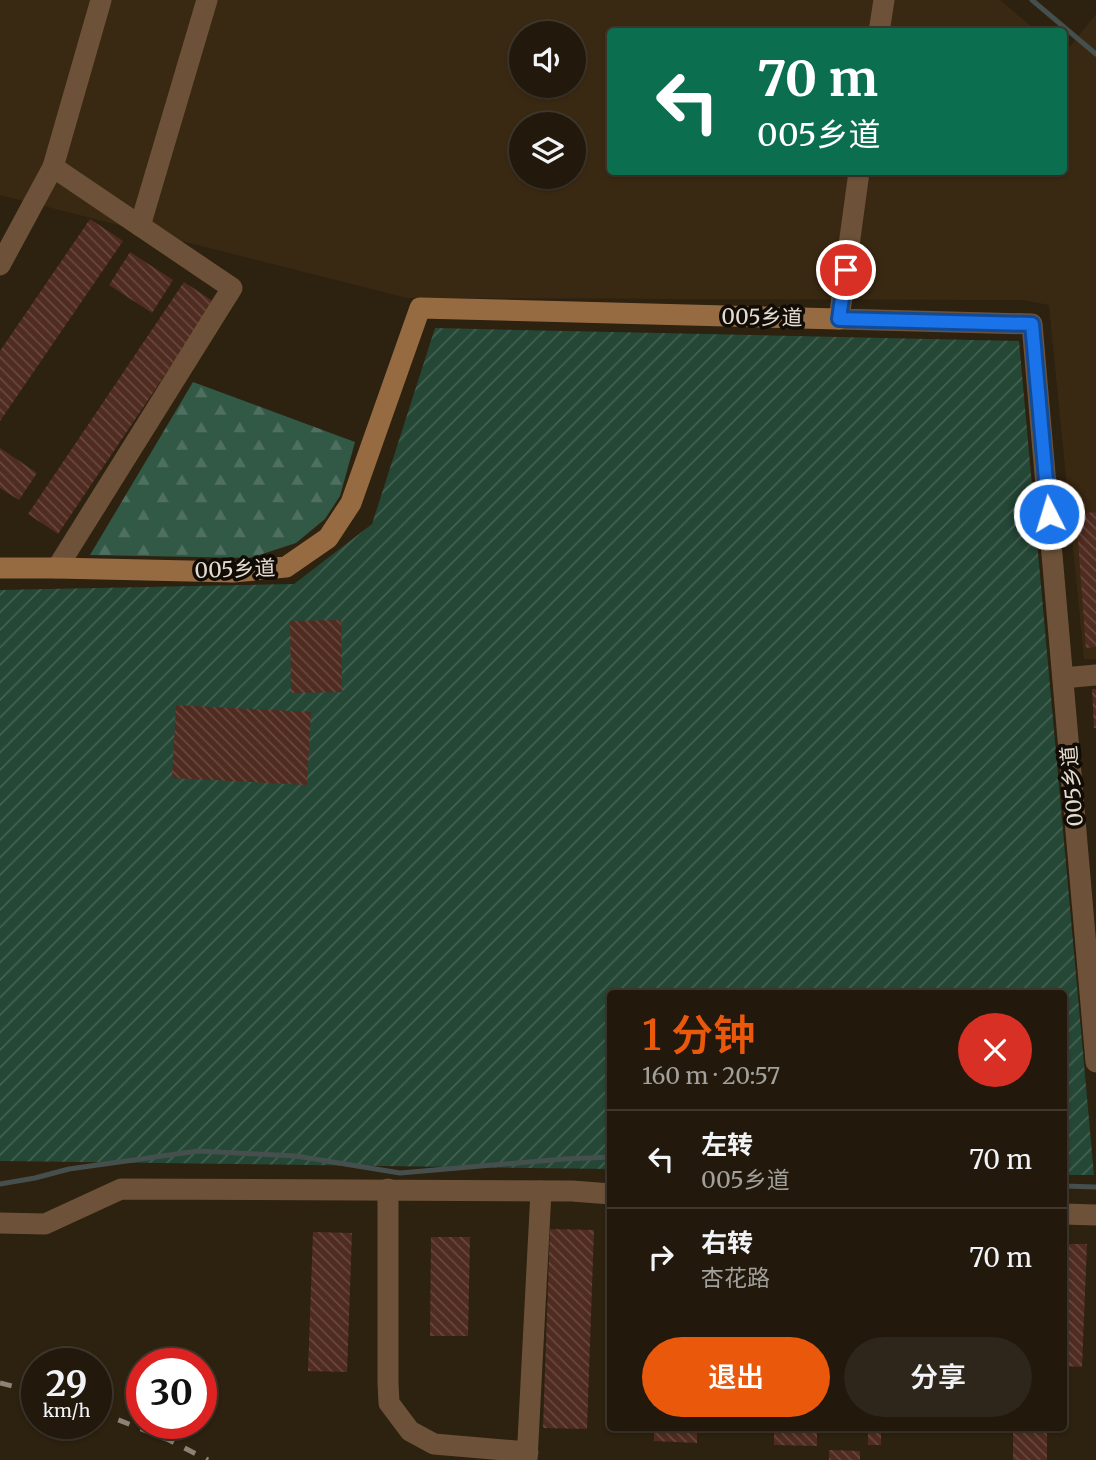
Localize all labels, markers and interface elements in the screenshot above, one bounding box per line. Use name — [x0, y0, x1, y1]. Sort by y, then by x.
map controls — [509, 21, 586, 189]
button: sound — [509, 21, 586, 98]
text: 70 m — [757, 48, 878, 109]
icon: left — [642, 56, 733, 147]
button: layers — [509, 112, 586, 189]
text: 005乡道 — [757, 115, 881, 155]
pin — [816, 240, 876, 300]
icon: arrive — [827, 251, 865, 289]
street label: 005乡道 — [721, 303, 803, 331]
position arrow — [1012, 477, 1086, 551]
street label: 005乡道 — [194, 554, 276, 584]
street label: 005乡道 — [1055, 744, 1089, 828]
text: 1 分钟 — [642, 1009, 755, 1061]
button: close — [958, 1013, 1032, 1087]
text: 160 m · 20:57 — [642, 1061, 780, 1090]
text: 左转 — [701, 1128, 753, 1161]
icon: left — [642, 1140, 680, 1178]
text: 70 m — [969, 1143, 1032, 1176]
text: 005乡道 — [701, 1165, 790, 1194]
text: 右转 — [701, 1226, 753, 1259]
icon: right — [642, 1238, 680, 1276]
text: 70 m — [969, 1241, 1032, 1274]
text: 杏花路 — [701, 1263, 770, 1292]
button: 退出 — [642, 1337, 830, 1417]
button: 分享 — [844, 1337, 1032, 1417]
speed limit sign: 30 — [126, 1348, 217, 1439]
text: 29 — [46, 1362, 87, 1406]
text: km/h — [43, 1399, 90, 1422]

